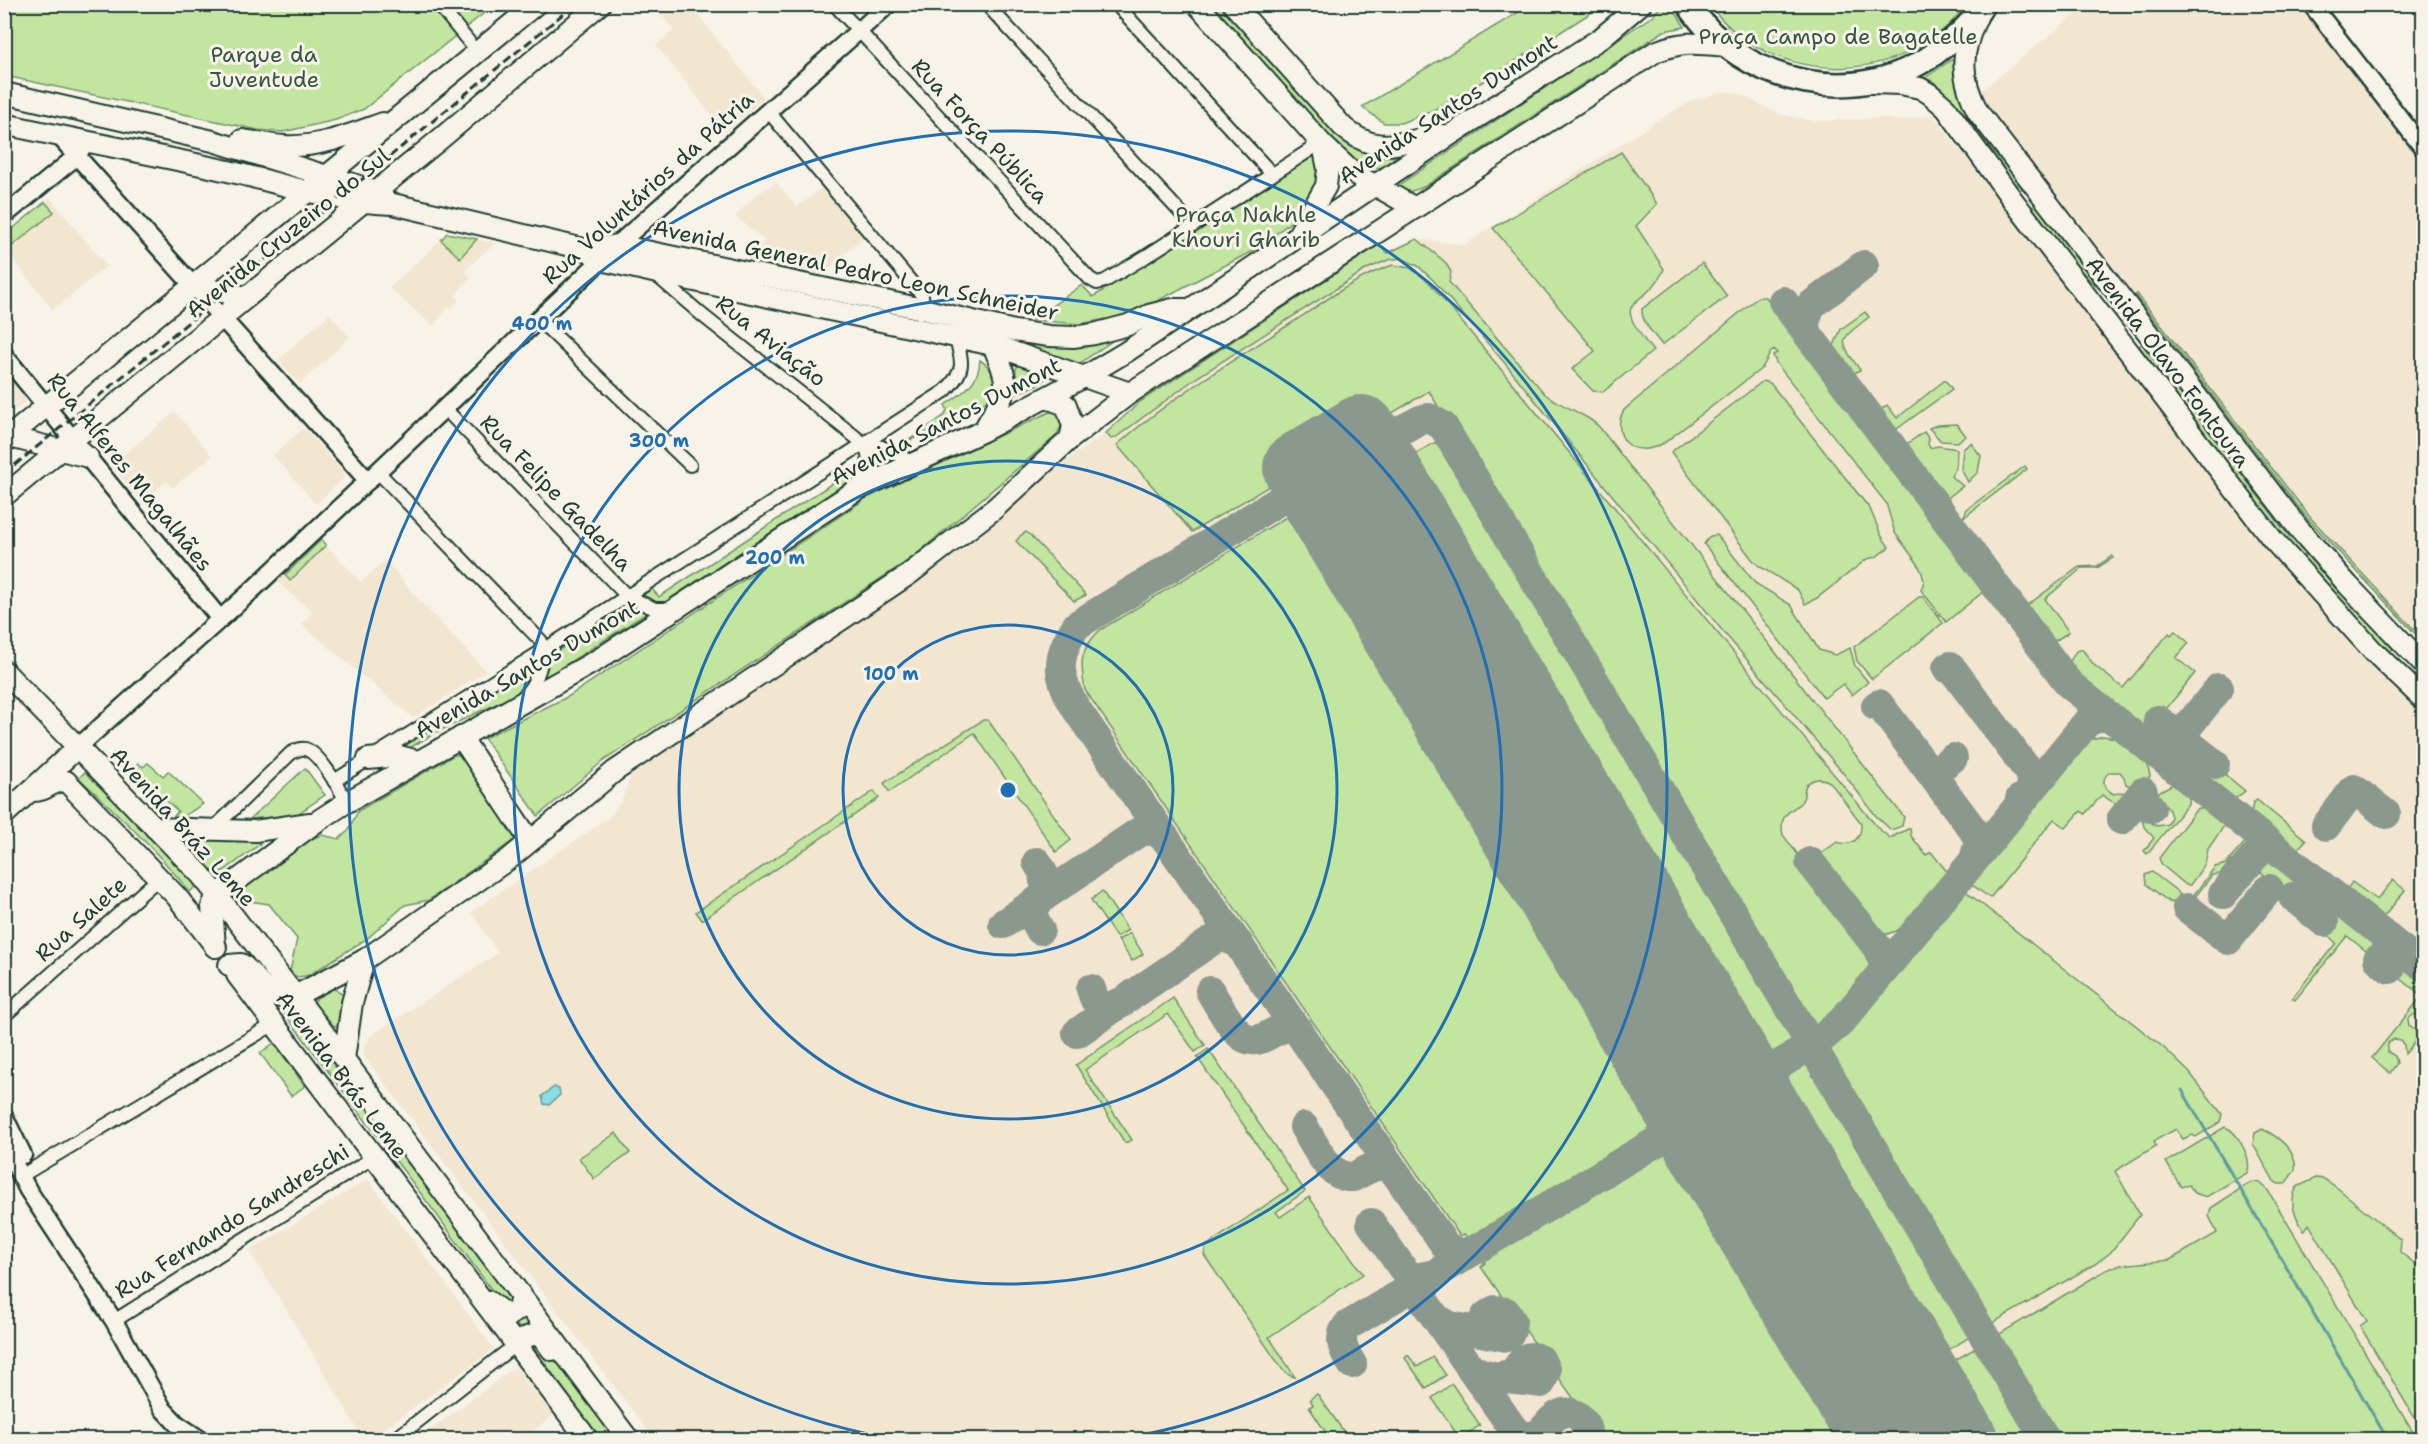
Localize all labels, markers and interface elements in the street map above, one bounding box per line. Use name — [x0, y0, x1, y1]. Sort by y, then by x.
park label: Praça Campo de Bagatelle — [1698, 22, 1978, 51]
street label: Avenida Santos Dumont — [1333, 27, 1563, 191]
park label: Parque da Juventude — [209, 40, 319, 94]
street label: Rua Força Pública — [905, 52, 1055, 210]
street label: Rua Voluntários da Pátria — [536, 85, 760, 291]
street label: Avenida Cruzeiro do Sul — [180, 141, 396, 324]
park label: Praça Nakhle Khouri Gharib — [1172, 200, 1320, 254]
street label: Avenida General Pedro Leon Schneider — [650, 213, 1062, 327]
street label: Avenida Olavo Fontoura — [2079, 251, 2257, 474]
street label: Rua Aviação — [710, 289, 832, 393]
text: 400 m — [512, 312, 573, 336]
street label: Avenida Santos Dumont — [826, 350, 1066, 492]
street label: Rua Alferes Magalhães — [41, 367, 219, 577]
street label: Rua Felipe Gadelha — [474, 409, 638, 578]
text: 300 m — [629, 429, 690, 453]
text: 200 m — [745, 546, 806, 570]
street label: Avenida Santos Dumont — [409, 593, 645, 745]
text: 100 m — [863, 662, 919, 686]
street label: Avenida Bráz Leme — [104, 741, 262, 913]
centre of rings — [998, 780, 1018, 800]
street label: Rua Salete — [29, 870, 133, 968]
street label: Avenida Brás Leme — [269, 985, 415, 1165]
street label: Rua Fernando Sandreschi — [109, 1137, 355, 1305]

